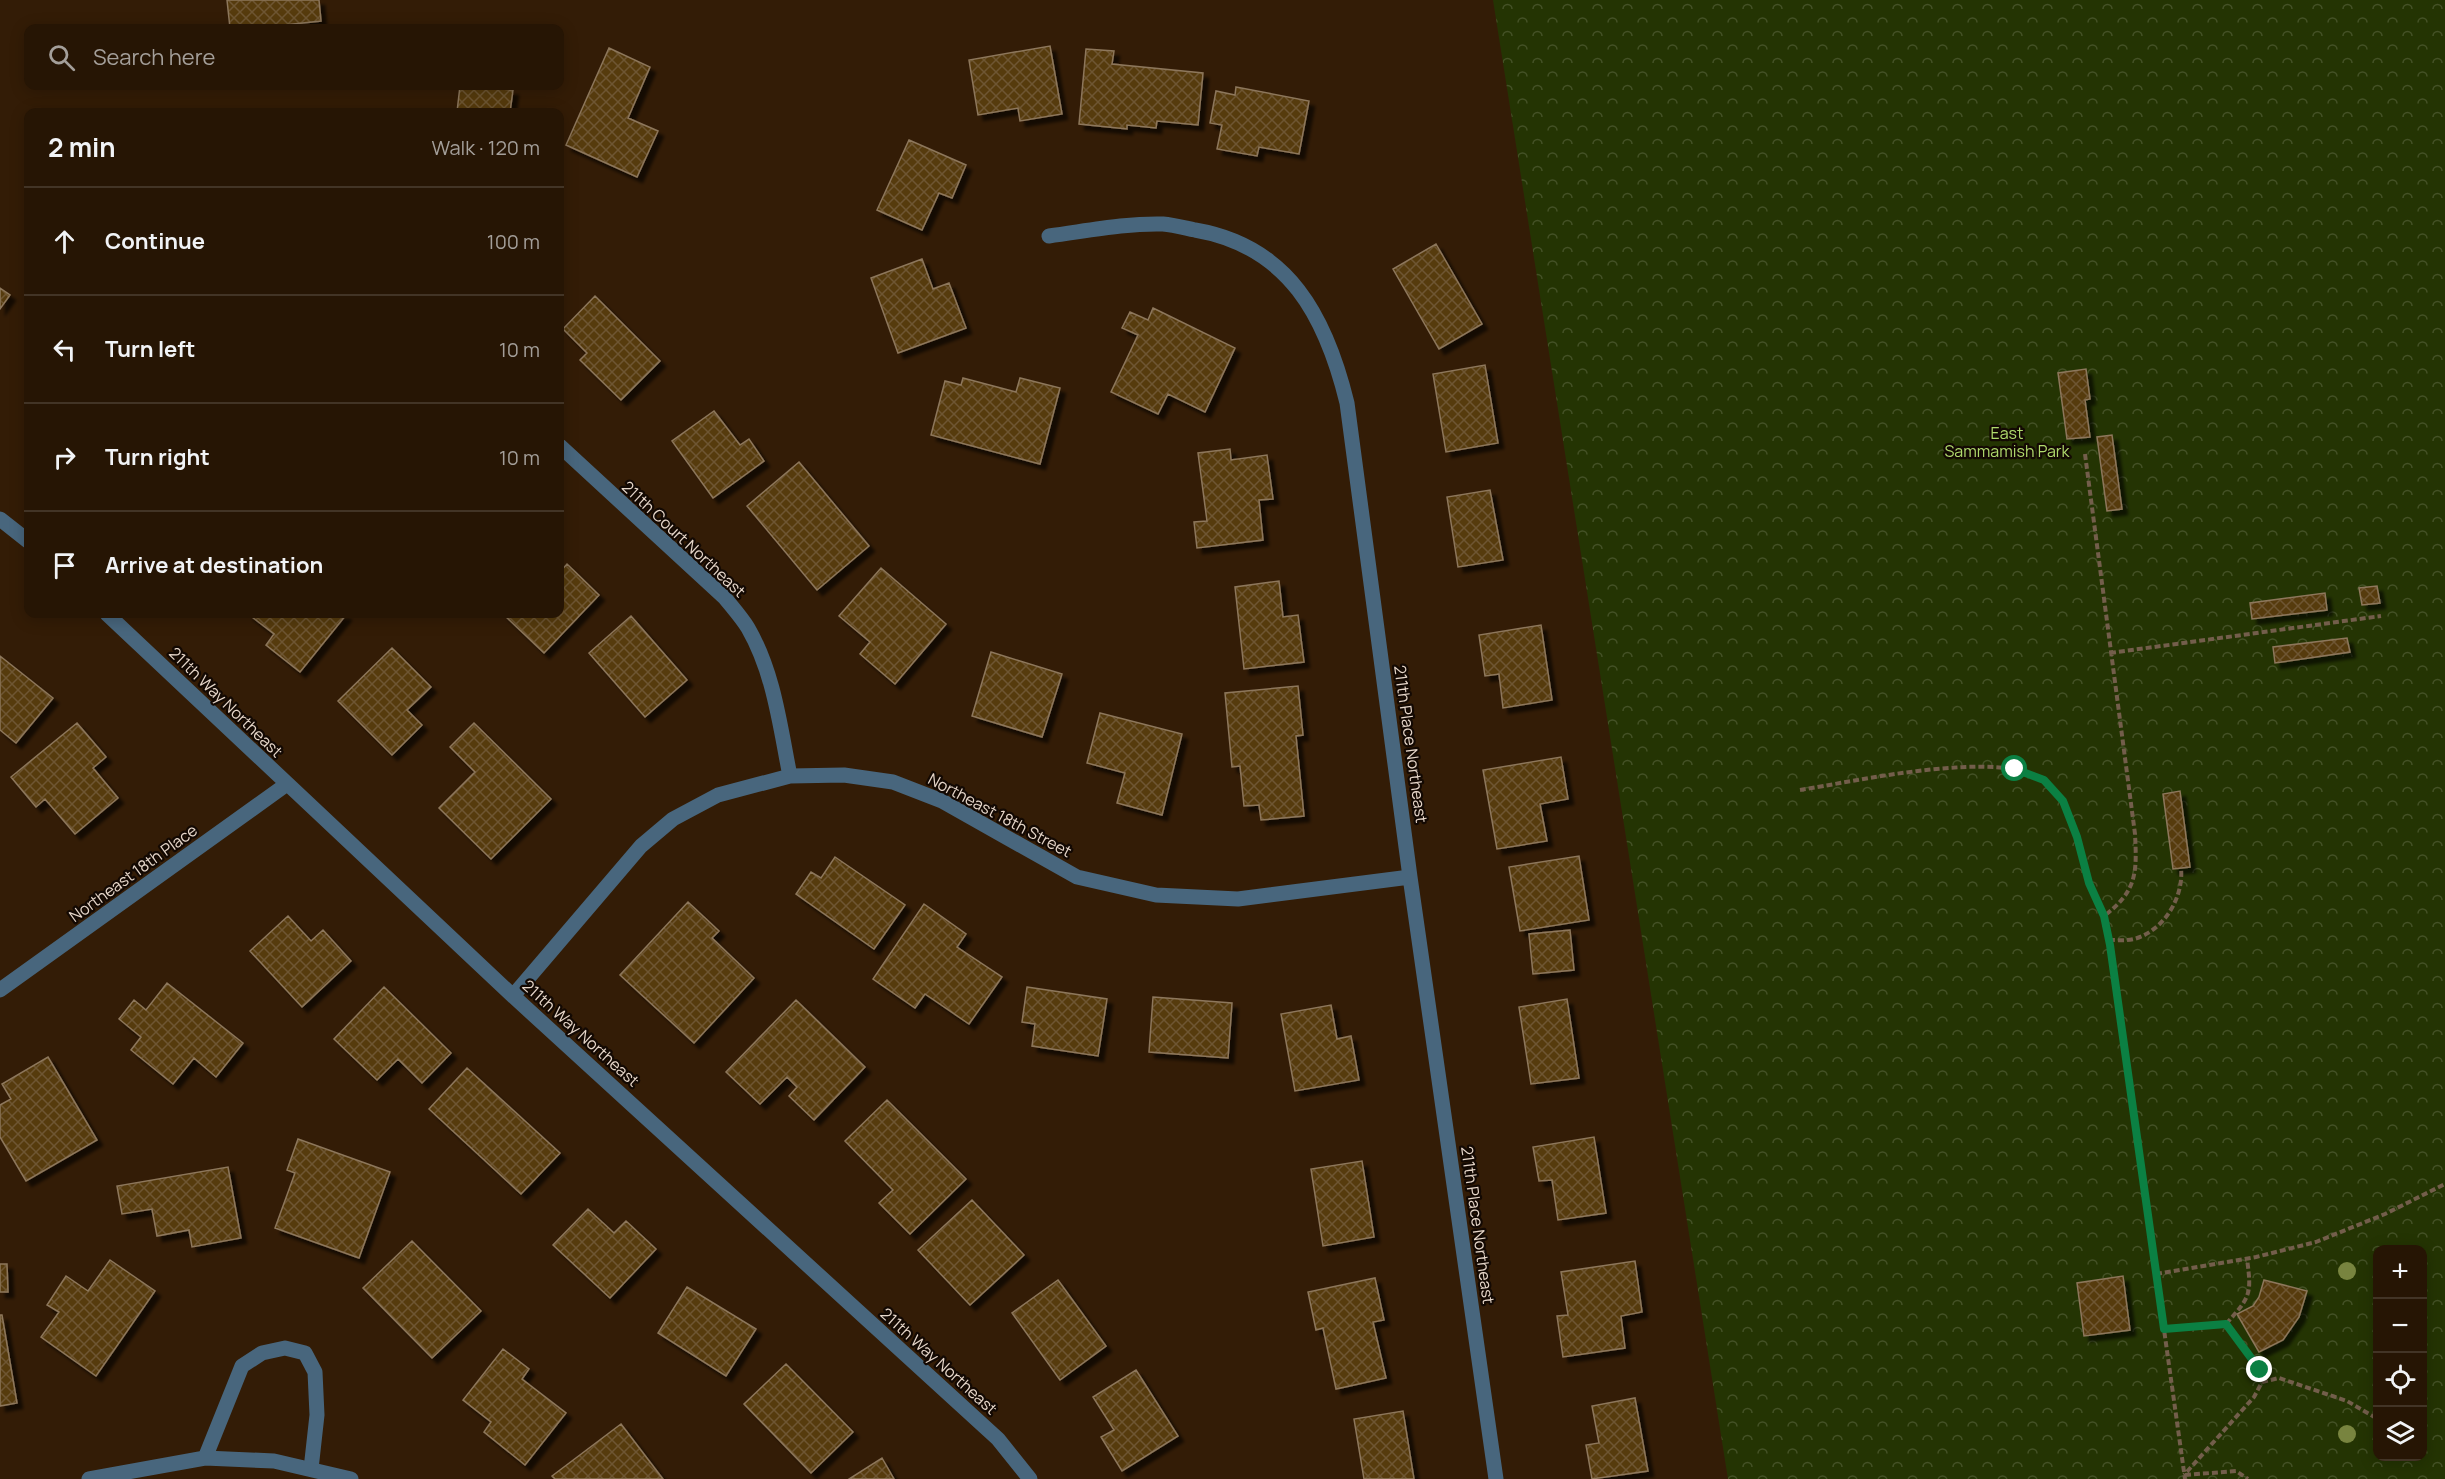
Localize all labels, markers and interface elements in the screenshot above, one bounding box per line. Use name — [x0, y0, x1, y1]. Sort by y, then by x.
search box — [24, 24, 564, 90]
icon: search — [45, 41, 78, 74]
text: Search here — [93, 42, 215, 72]
text: 2 min — [48, 129, 116, 165]
text: Walk · 120 m — [432, 134, 540, 161]
icon: ahead — [48, 225, 81, 258]
text: Continue — [105, 226, 205, 256]
text: 100 m — [487, 228, 540, 255]
icon: left — [48, 333, 81, 366]
text: Turn left — [105, 334, 195, 364]
text: 10 m — [499, 336, 540, 363]
park label: East Sammamish Park — [1944, 422, 2071, 462]
icon: right — [48, 441, 81, 474]
text: Turn right — [105, 442, 210, 472]
text: 10 m — [499, 444, 540, 471]
street label: 211th Court Northeast — [617, 476, 751, 602]
icon: arrive — [48, 549, 81, 582]
text: Arrive at destination — [105, 550, 323, 580]
street label: 211th Way Northeast — [164, 642, 288, 762]
street label: 211th Place Northeast — [1389, 664, 1433, 824]
route start — [2001, 755, 2027, 781]
street label: Northeast 18th Street — [924, 768, 1076, 862]
street label: Northeast 18th Place — [65, 819, 201, 927]
street label: 211th Way Northeast — [518, 975, 644, 1091]
street label: 211th Place Northeast — [1456, 1145, 1500, 1305]
map controls — [2373, 1245, 2427, 1461]
button: + — [2373, 1245, 2427, 1299]
button: − — [2373, 1299, 2427, 1353]
street label: 211th Way Northeast — [876, 1303, 1002, 1419]
button: locate — [2373, 1353, 2427, 1407]
route end — [2246, 1356, 2272, 1382]
button: layers — [2373, 1407, 2427, 1461]

